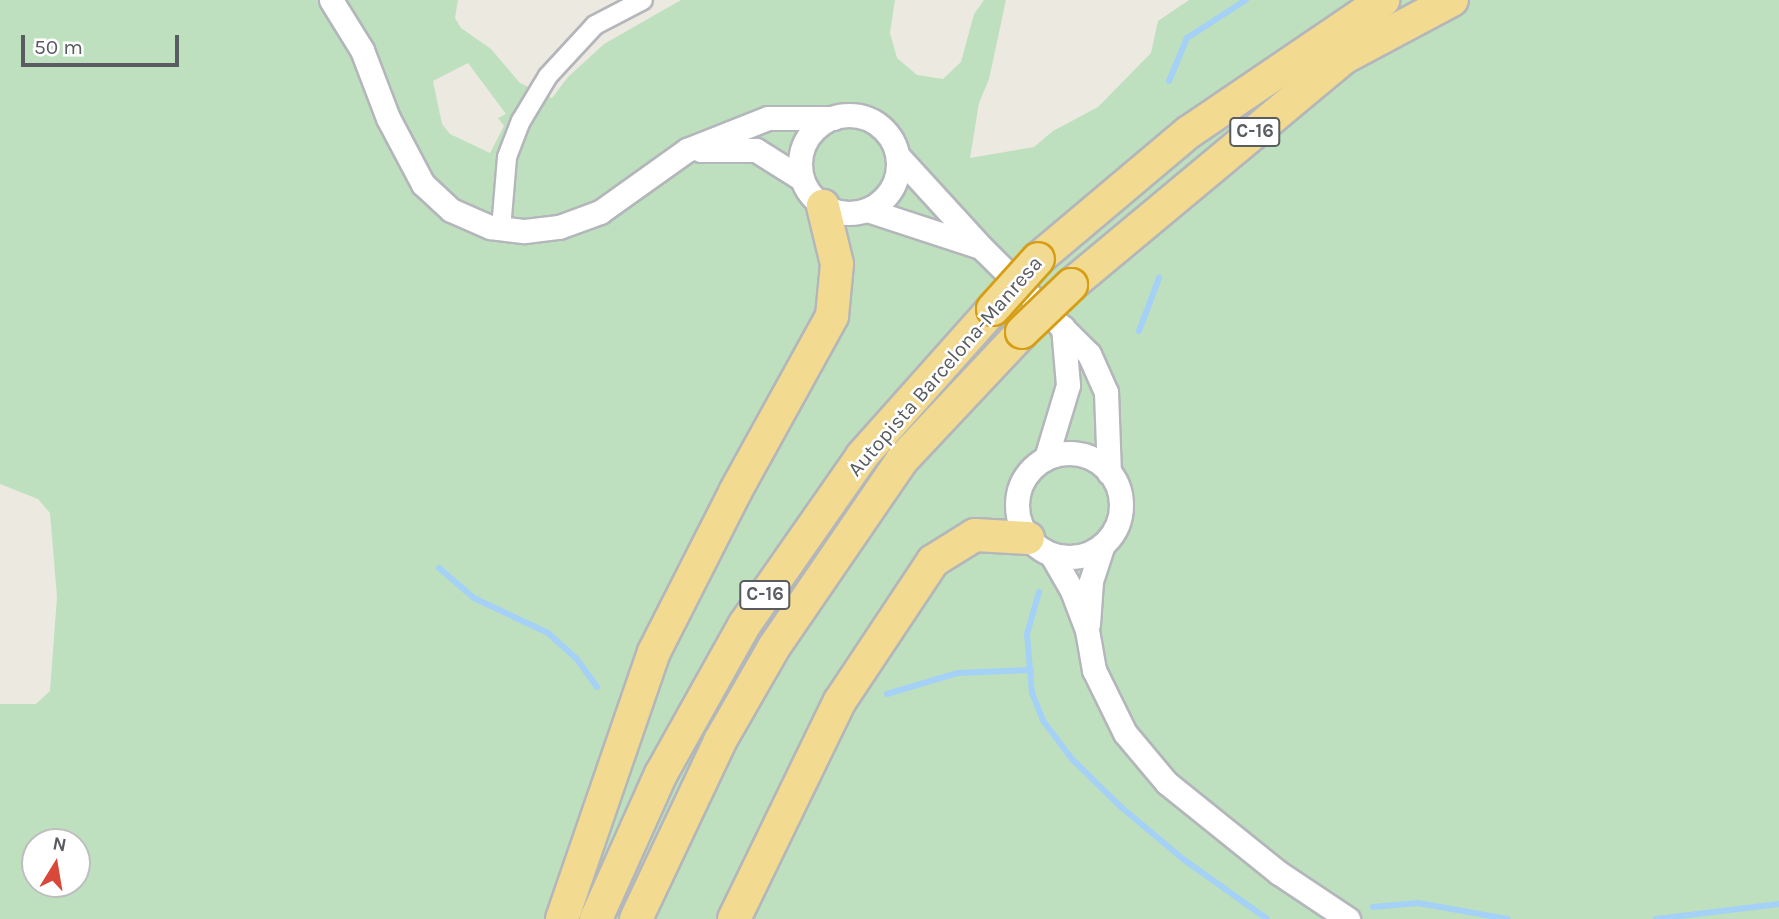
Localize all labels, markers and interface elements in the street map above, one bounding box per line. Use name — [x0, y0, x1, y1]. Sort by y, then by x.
scale bar — [24, 21, 182, 65]
text: 50 m — [34, 35, 83, 59]
road number: C-16 — [1229, 116, 1281, 148]
street label: Autopista Barcelona-Manresa — [842, 251, 1048, 481]
road number: C-16 — [739, 580, 791, 610]
north arrow — [21, 828, 91, 898]
text: N — [51, 832, 68, 856]

